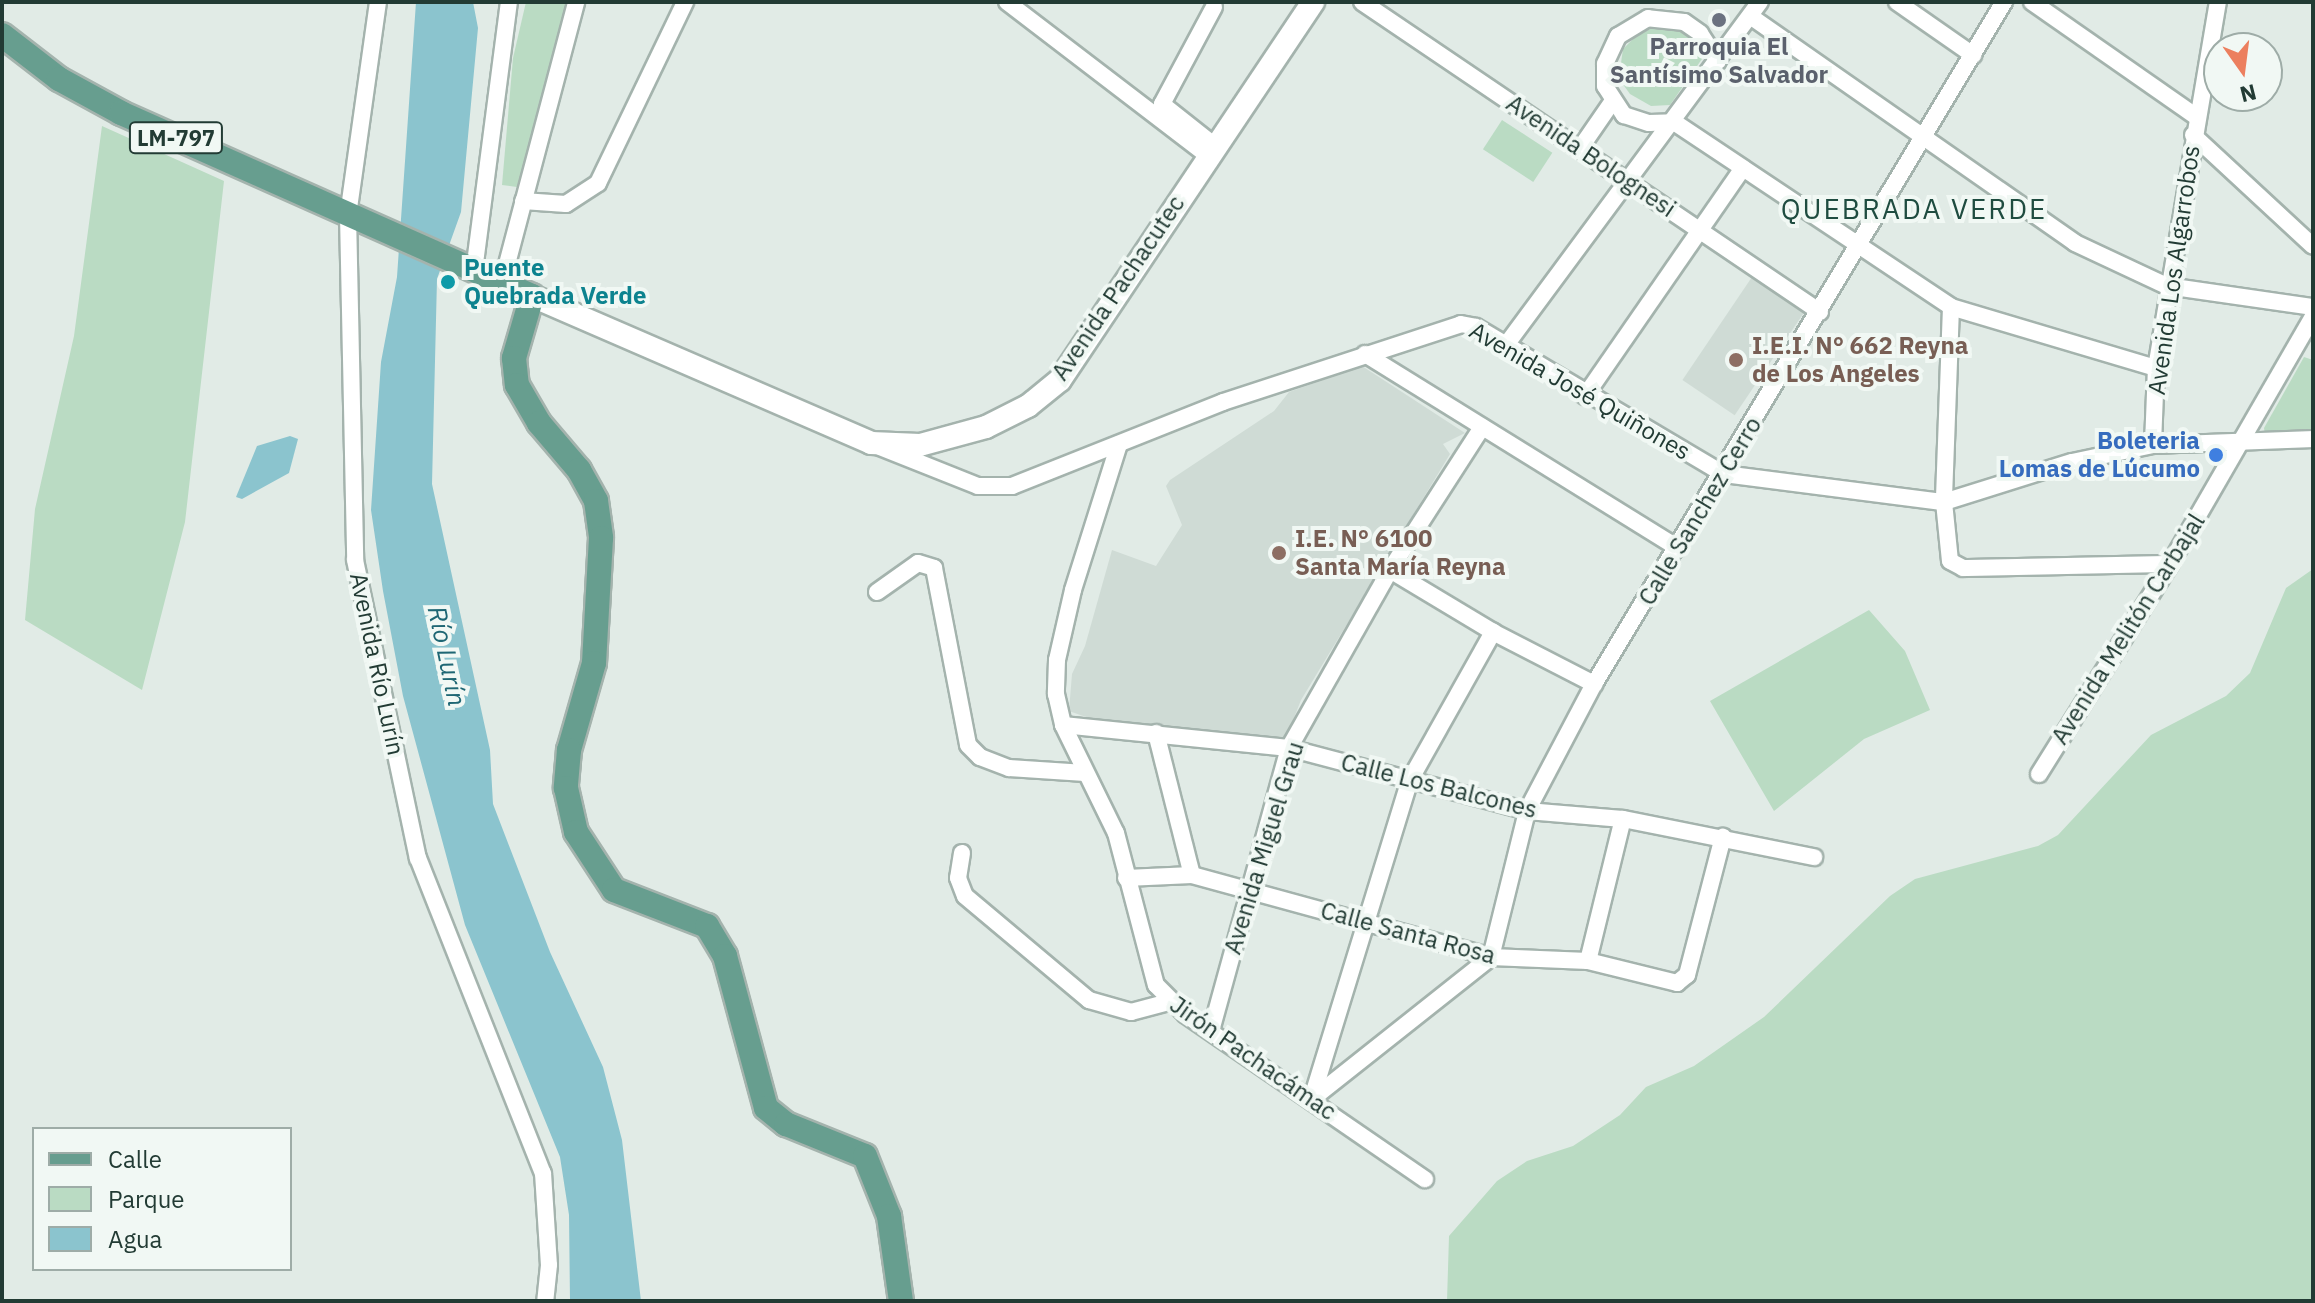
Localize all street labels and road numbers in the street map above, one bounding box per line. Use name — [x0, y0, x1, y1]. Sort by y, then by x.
street label: Avenida Bolognesi — [1501, 89, 1681, 223]
road number: LM-797 — [128, 120, 224, 156]
street label: Avenida Los Algarrobos — [2142, 143, 2206, 397]
street label: Avenida Pachacutec — [1045, 190, 1191, 386]
street label: Avenida José Quiñones — [1464, 316, 1696, 466]
street label: Calle Sanchez Cerro — [1632, 412, 1768, 610]
street label: Avenida Melitón Carbajal — [2045, 508, 2211, 750]
street label: Avenida Río Lurín — [344, 570, 410, 758]
street label: Avenida Miguel Grau — [1218, 738, 1310, 958]
street label: Calle Los Balcones — [1338, 748, 1540, 824]
street label: Calle Santa Rosa — [1317, 896, 1499, 970]
street label: Jirón Pachacámac — [1164, 990, 1342, 1126]

